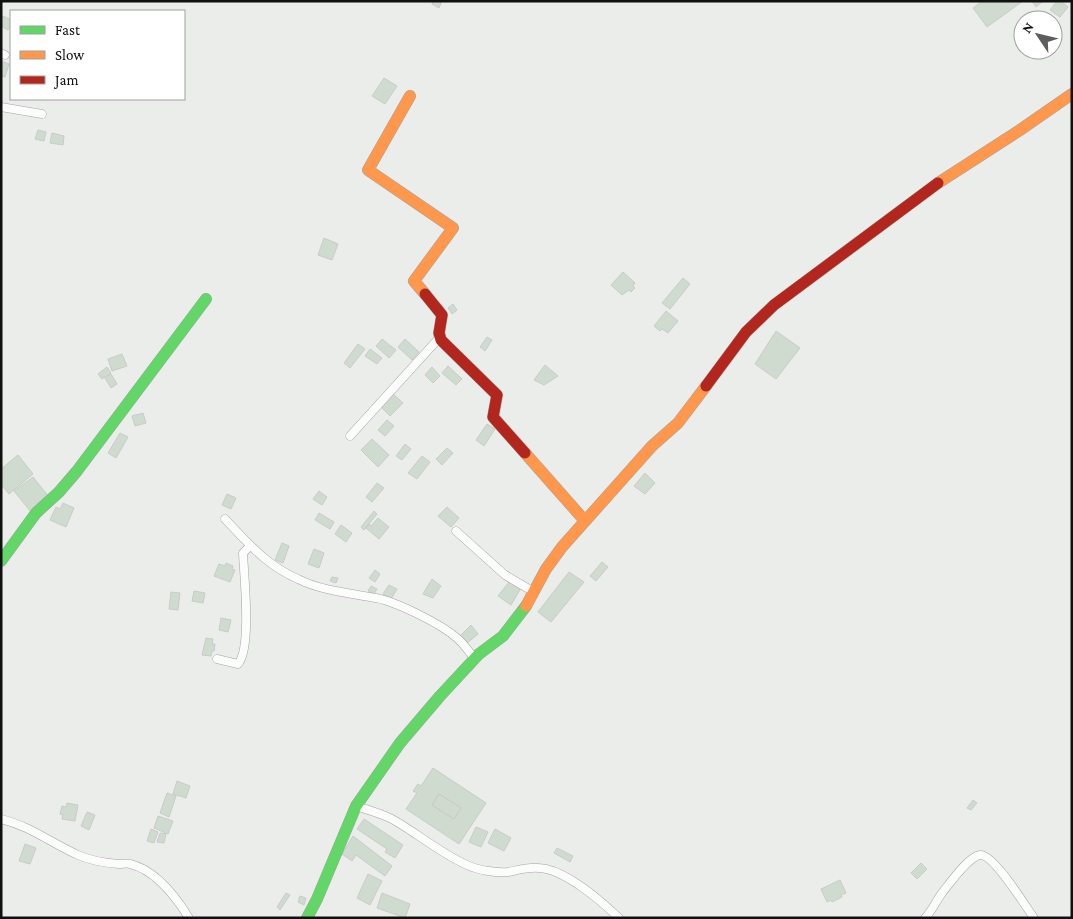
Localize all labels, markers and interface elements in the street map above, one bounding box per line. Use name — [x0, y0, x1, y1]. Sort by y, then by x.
legend — [10, 10, 185, 100]
north arrow — [1013, 10, 1063, 60]
text: N — [1018, 19, 1037, 36]
text: Fast — [55, 22, 81, 38]
text: Slow — [55, 47, 85, 63]
text: Jam — [53, 72, 78, 89]

